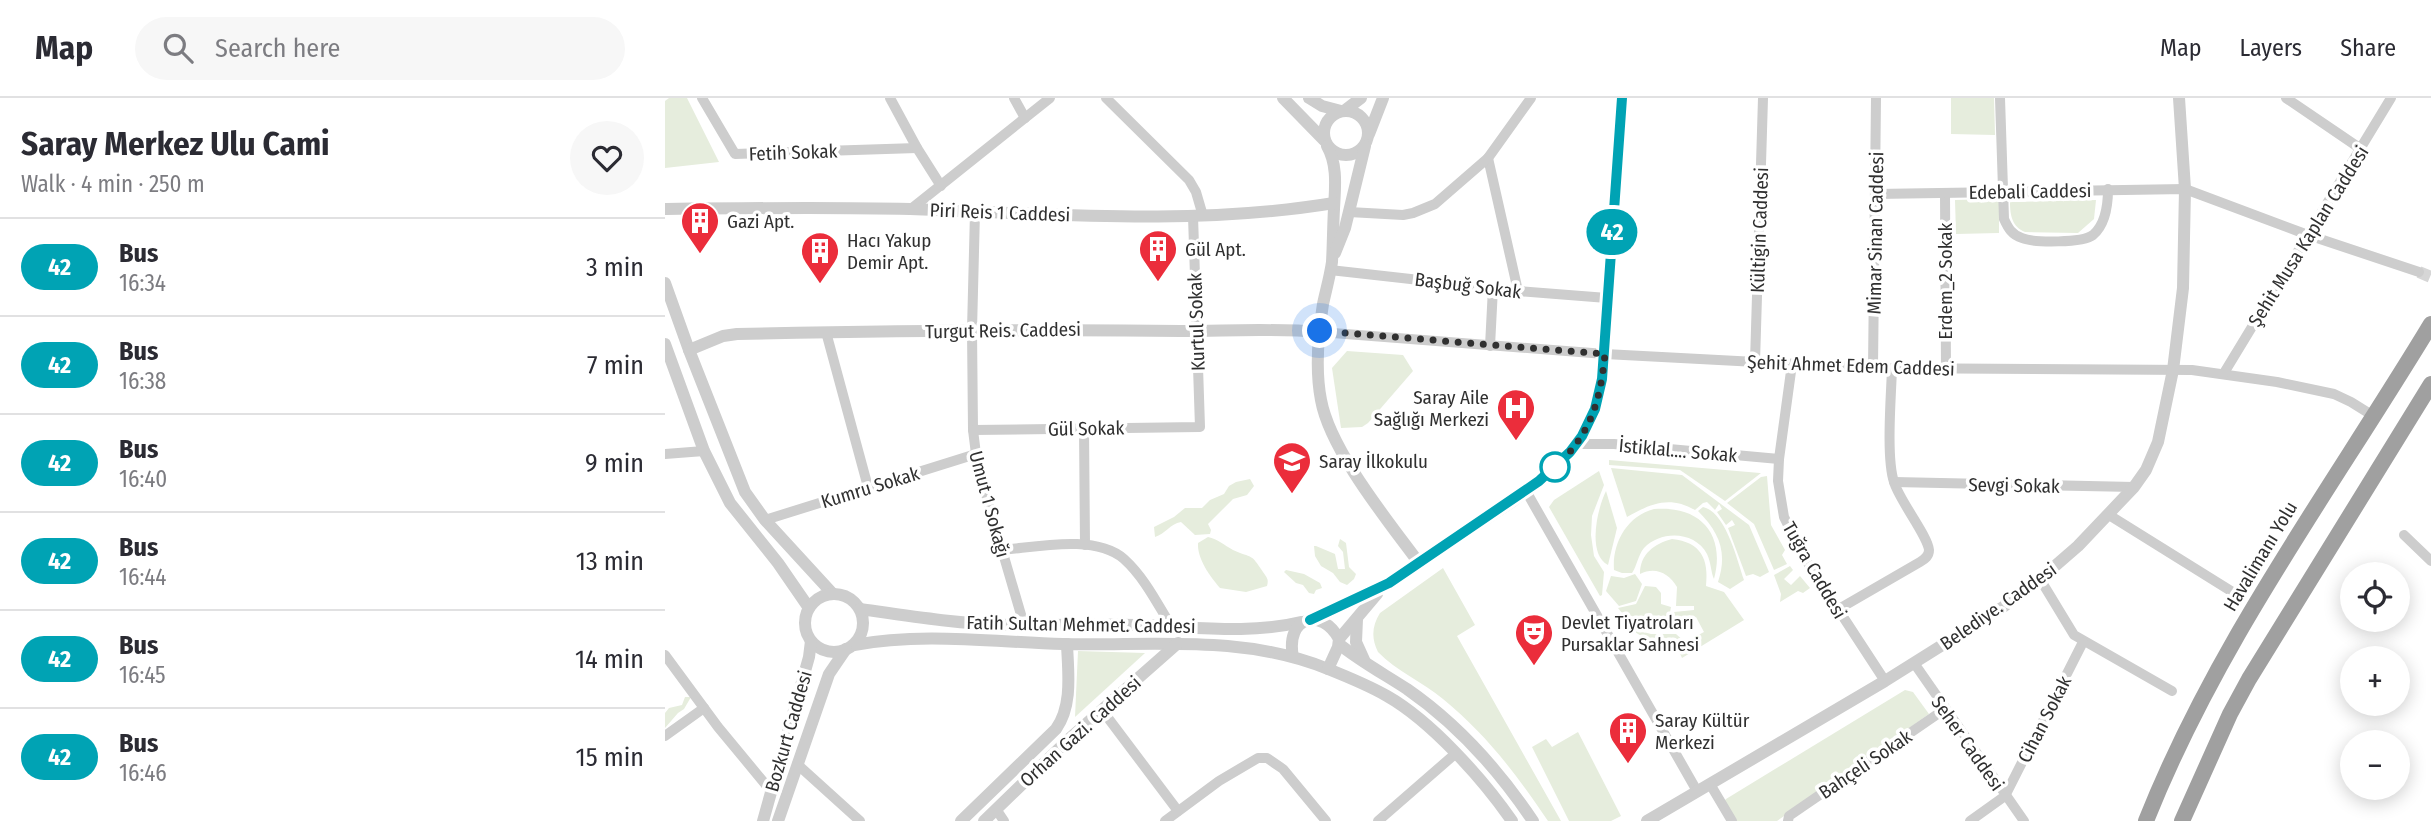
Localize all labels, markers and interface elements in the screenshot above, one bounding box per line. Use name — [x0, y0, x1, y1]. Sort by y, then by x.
search box — [135, 17, 625, 80]
text: Map — [35, 28, 93, 68]
icon: search — [159, 29, 197, 67]
text: Search here — [215, 33, 340, 64]
text: Map — [2160, 34, 2202, 62]
text: Layers — [2240, 34, 2302, 62]
text: Share — [2340, 34, 2396, 62]
button: heart — [570, 121, 644, 195]
text: Saray Merkez Ulu Cami — [21, 124, 330, 164]
street label: Fetih Sokak — [748, 139, 838, 166]
street label: Şehit Musa Kaplan Caddesi — [2243, 142, 2374, 331]
street label: Mimar Sinan Caddesi — [1863, 151, 1888, 315]
street label: Kültigin Caddesi — [1746, 167, 1773, 293]
text: Walk · 4 min · 250 m — [21, 170, 205, 198]
street label: Edebali Caddesi — [1968, 179, 2092, 204]
street label: Piri Reis 1 Caddesi — [929, 199, 1071, 226]
building icon: Gazi Apt. — [679, 200, 721, 255]
line badge: 42 — [1581, 209, 1643, 255]
place label: Gazi Apt. — [727, 210, 794, 233]
text: 42 — [1600, 218, 1624, 246]
street label: Erdem_2 Sokak — [1934, 222, 1957, 339]
building icon: Gül Apt. — [1137, 228, 1179, 283]
place label: Hacı Yakup Demir Apt. — [847, 229, 931, 274]
building icon: Hacı Yakup Demir Apt. — [799, 230, 841, 285]
text: Bus — [119, 238, 158, 269]
place label: Gül Apt. — [1185, 238, 1246, 261]
text: 3 min — [586, 252, 644, 283]
text: 42 — [48, 253, 71, 281]
street label: Başbuğ Sokak — [1413, 268, 1523, 303]
text: 16:34 — [119, 269, 166, 297]
street label: Kurtul Sokak — [1183, 272, 1210, 371]
your location — [1302, 313, 1337, 348]
street label: Turgut Reis. Caddesi — [925, 318, 1081, 343]
text: Bus — [119, 336, 158, 367]
text: 7 min — [587, 350, 644, 381]
street label: Şehit Ahmet Edem Caddesi — [1747, 350, 1955, 381]
text: 42 — [48, 351, 71, 379]
text: 16:38 — [119, 367, 166, 395]
place label: Saray Aile Sağlığı Merkezi — [1374, 386, 1489, 431]
hospital icon: Saray Aile Sağlığı Merkezi — [1495, 387, 1537, 442]
street label: Gül Sokak — [1048, 416, 1125, 441]
text: Bus — [119, 434, 158, 465]
street label: İstiklal.... Sokak — [1618, 434, 1738, 467]
school or university icon: Saray İlkokulu — [1271, 440, 1313, 495]
text: 9 min — [585, 448, 644, 479]
street label: Umut 1 Sokağı — [964, 448, 1015, 560]
text: 42 — [48, 449, 71, 477]
place label: Saray İlkokulu — [1319, 450, 1428, 473]
unlabelled marker — [1540, 452, 1570, 482]
street label: Kumru Sokak — [818, 462, 922, 513]
text: 16:40 — [119, 465, 167, 493]
street label: Sevgi Sokak — [1968, 473, 2060, 498]
street label: Havalimanı Yolu — [2219, 497, 2302, 615]
street label: Tuğra Caddesi — [1778, 518, 1852, 623]
text: Bus — [119, 532, 158, 563]
text: 13 min — [576, 546, 644, 577]
text: 42 — [48, 547, 71, 575]
street label: Belediye. Caddesi — [1936, 558, 2061, 655]
map controls — [2340, 562, 2410, 800]
button: locate — [2340, 562, 2410, 632]
text: 16:44 — [119, 563, 166, 591]
street label: Fatih Sultan Mehmet. Caddesi — [966, 611, 1196, 638]
place label: Devlet Tiyatroları Pursaklar Sahnesi — [1561, 611, 1699, 656]
theatre icon: Devlet Tiyatroları Pursaklar Sahnesi — [1513, 612, 1555, 667]
text: Bus — [119, 630, 158, 661]
text: 14 min — [575, 644, 644, 675]
text: 42 — [48, 645, 71, 673]
button: + — [2340, 646, 2410, 716]
text: 16:45 — [119, 661, 166, 689]
street label: Bozkurt Caddesi — [760, 668, 817, 794]
street label: Orhan Gazi. Caddesi — [1015, 671, 1146, 792]
street label: Cihan Sokak — [2013, 672, 2076, 767]
street label: Seher Caddesi — [1926, 691, 2009, 795]
place label: Saray Kültür Merkezi — [1655, 709, 1750, 754]
building icon: Saray Kültür Merkezi — [1607, 710, 1649, 765]
street label: Bahçeli Sokak — [1814, 725, 1916, 804]
text: Bus — [119, 728, 158, 759]
button: − — [2340, 730, 2410, 800]
text: 15 min — [576, 742, 644, 773]
text: 42 — [48, 743, 71, 771]
text: 16:46 — [119, 759, 167, 787]

